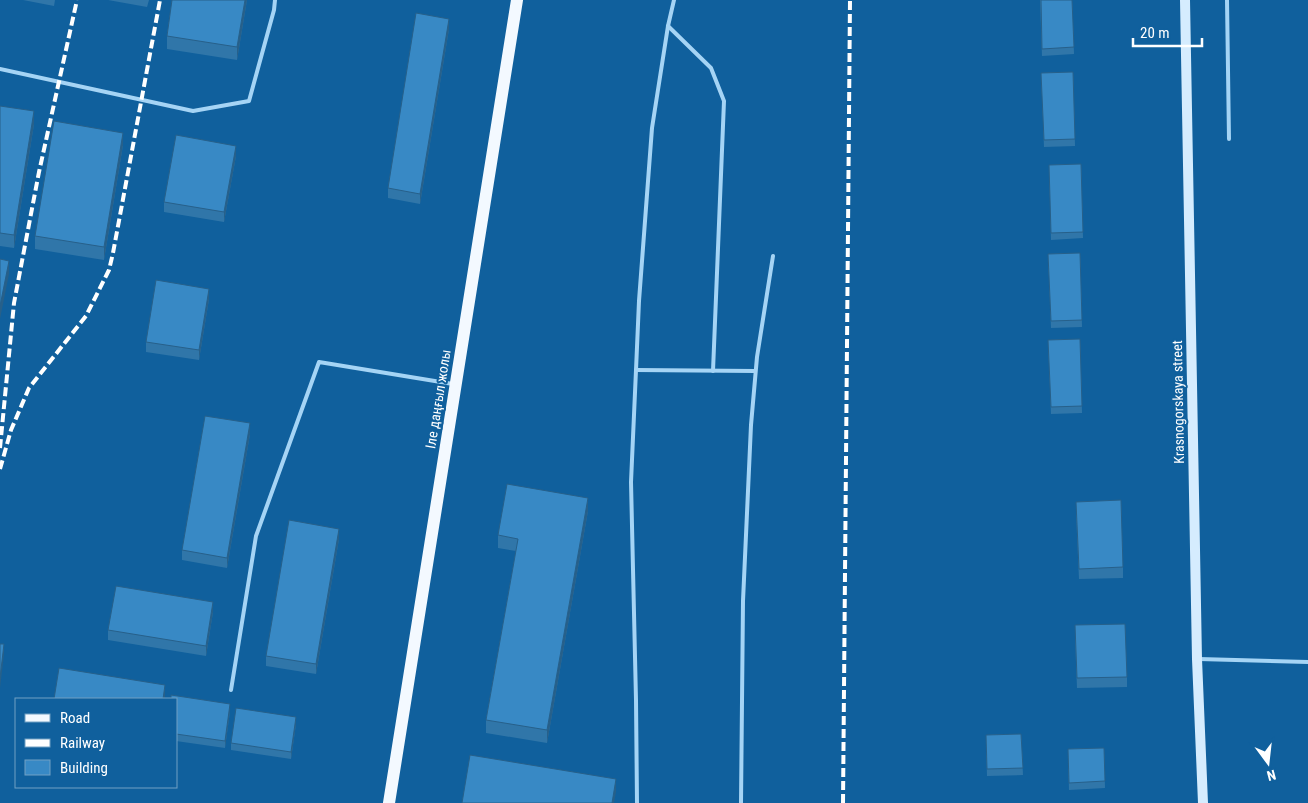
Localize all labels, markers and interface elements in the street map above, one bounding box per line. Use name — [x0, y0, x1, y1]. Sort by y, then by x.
scale bar — [1133, 15, 1202, 47]
text: 20 m — [1140, 24, 1170, 42]
street label: Krasnogorskaya street — [1169, 340, 1187, 464]
street label: Іле даңғыл жолы — [422, 348, 454, 450]
legend — [15, 698, 178, 788]
text: Road — [60, 709, 90, 727]
text: Railway — [60, 734, 105, 752]
north arrow — [1243, 738, 1293, 788]
text: Building — [60, 759, 108, 777]
text: N — [1265, 767, 1278, 784]

